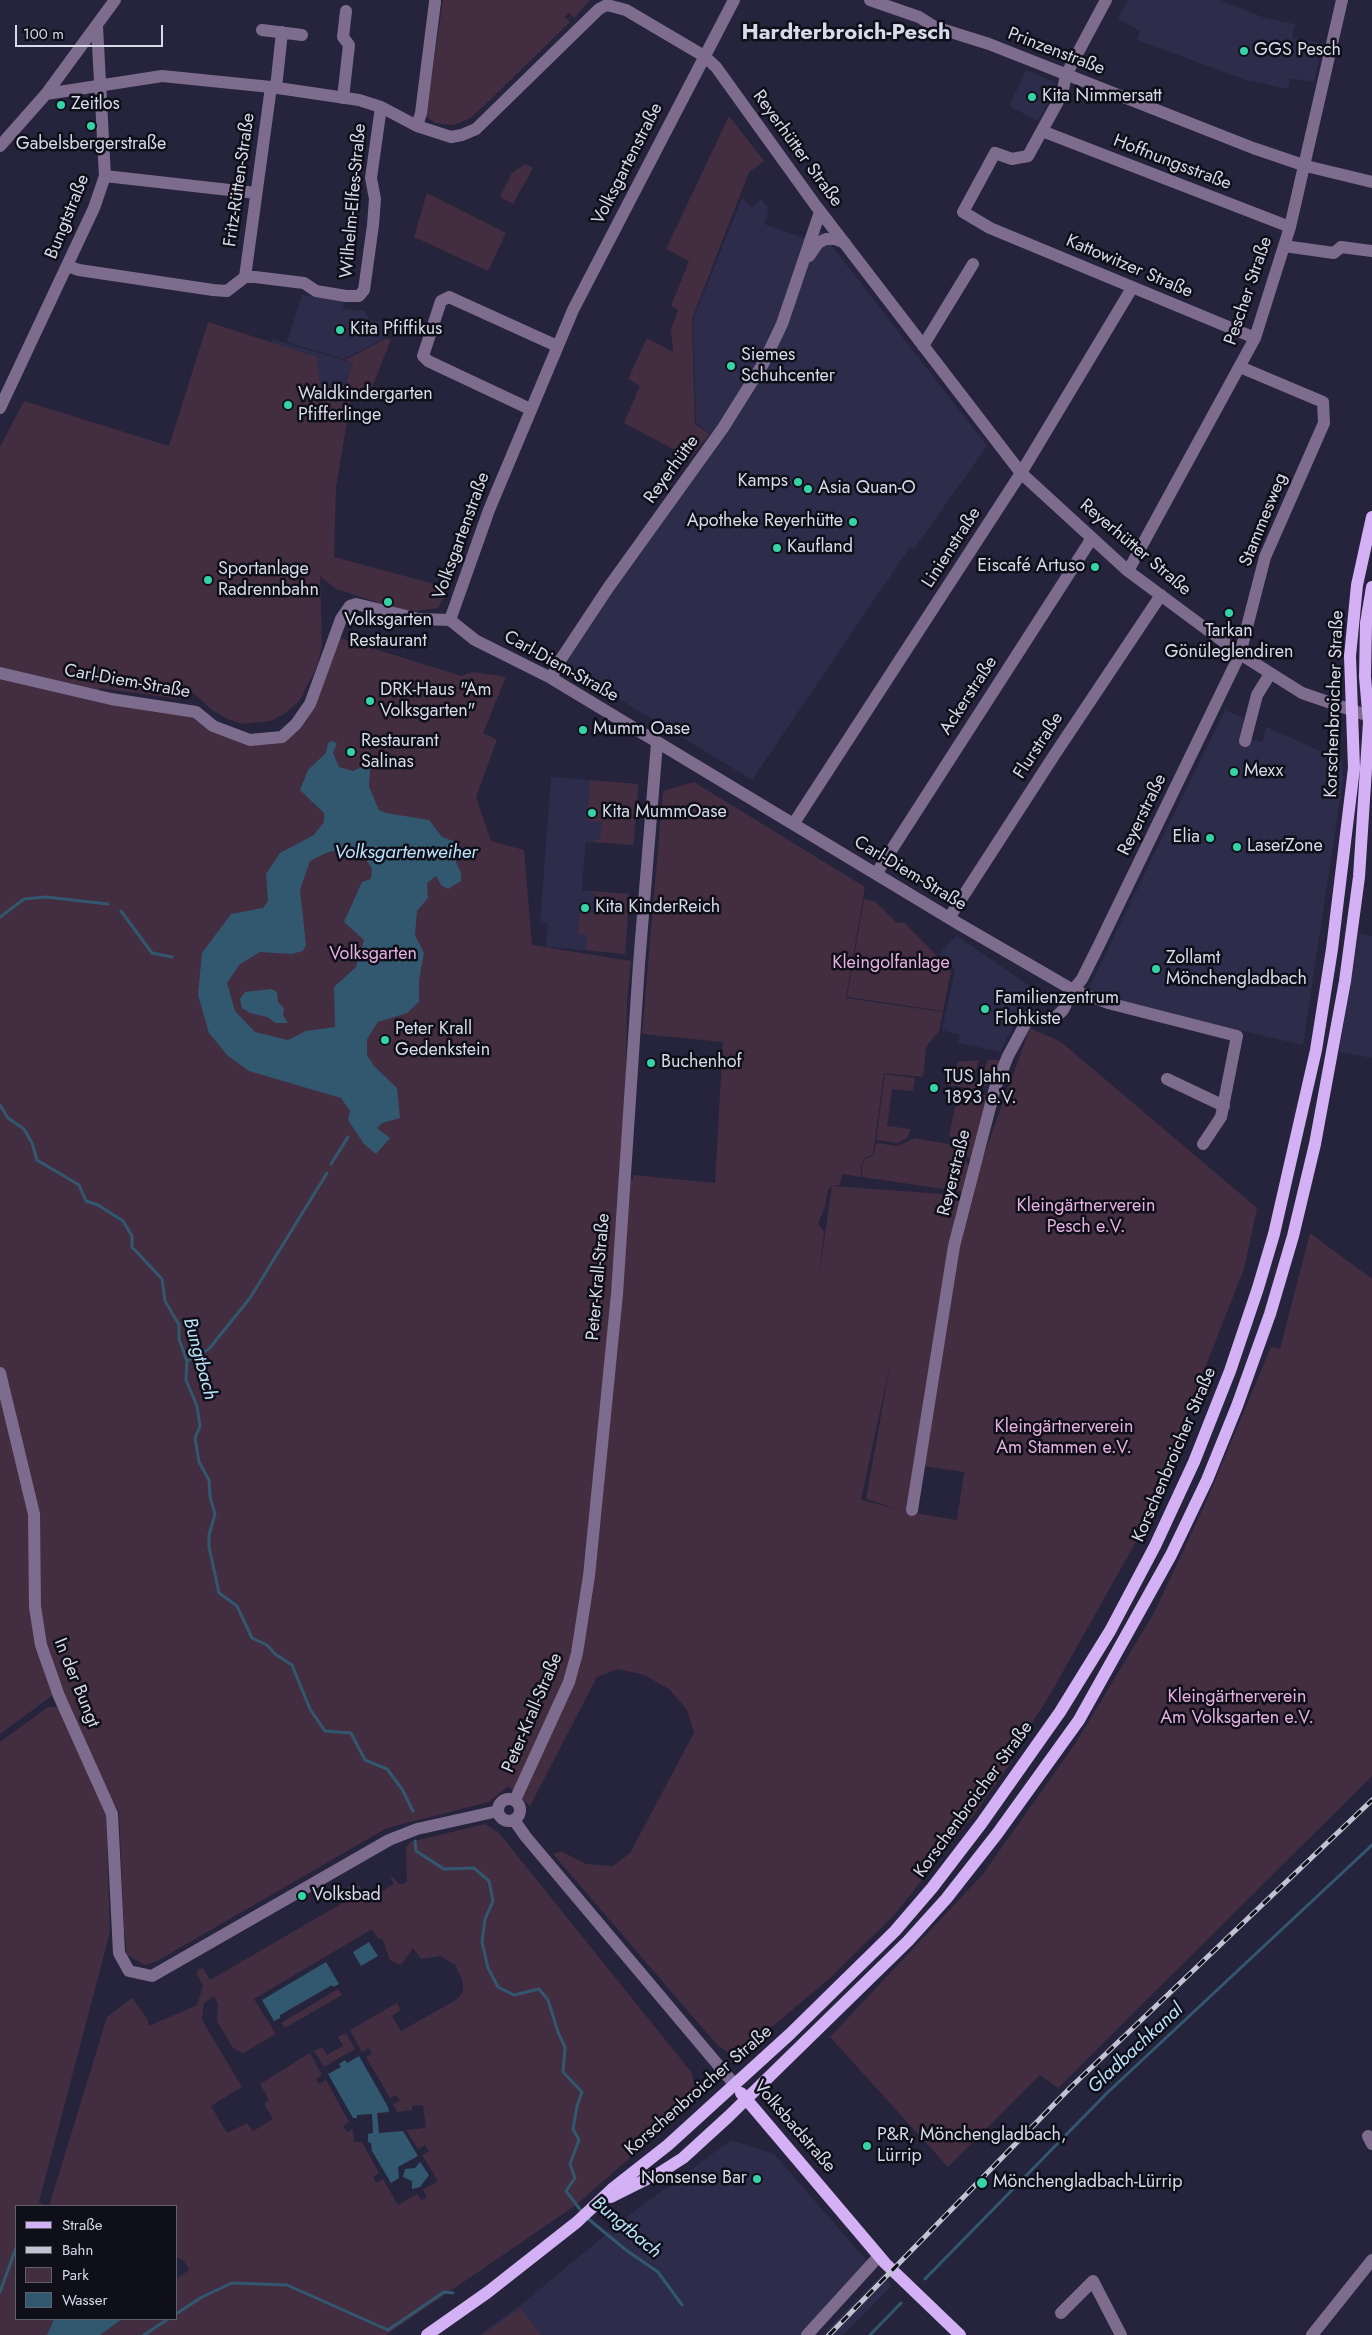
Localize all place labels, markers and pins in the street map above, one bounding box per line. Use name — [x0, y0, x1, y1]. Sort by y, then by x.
place label: GGS Pesch — [1254, 40, 1341, 62]
marker: GGS Pesch — [1238, 45, 1250, 57]
place label: Kita Nimmersatt — [1042, 86, 1162, 108]
marker: Kita Nimmersatt — [1026, 91, 1038, 103]
place label: Zeitlos — [71, 94, 120, 116]
marker: Zeitlos — [55, 99, 67, 111]
marker: Gabelsbergerstraße — [85, 120, 97, 132]
place label: Gabelsbergerstraße — [16, 134, 166, 156]
place label: Kita Pfiffikus — [350, 319, 442, 341]
marker: Kita Pfiffikus — [334, 324, 346, 336]
place label: Siemes Schuhcenter — [741, 345, 835, 388]
marker: Siemes Schuhcenter — [725, 360, 737, 372]
place label: Waldkindergarten Pfifferlinge — [298, 384, 433, 426]
marker: Waldkindergarten Pfifferlinge — [282, 399, 294, 411]
place label: Kamps — [738, 471, 788, 493]
marker: Kamps — [792, 476, 804, 488]
place label: Asia Quan-O — [818, 478, 916, 500]
marker: Asia Quan-O — [802, 483, 814, 495]
place label: Apotheke Reyerhütte — [687, 511, 843, 533]
marker: Apotheke Reyerhütte — [847, 516, 859, 528]
place label: Kaufland — [787, 537, 853, 559]
marker: Kaufland — [771, 542, 783, 554]
place label: Eiscafé Artuso — [977, 556, 1085, 578]
place label: Sportanlage Radrennbahn — [218, 559, 319, 602]
marker: Eiscafé Artuso — [1089, 561, 1101, 573]
marker: Sportanlage Radrennbahn — [202, 574, 214, 586]
marker: Volksgarten Restaurant — [382, 596, 394, 608]
marker: Tarkan Gönüleglendiren — [1223, 607, 1235, 619]
place label: Volksgarten Restaurant — [344, 610, 432, 652]
place label: Tarkan Gönüleglendiren — [1165, 621, 1293, 664]
place label: DRK-Haus "Am Volksgarten" — [380, 680, 491, 722]
marker: DRK-Haus "Am Volksgarten" — [364, 695, 376, 707]
place label: Mumm Oase — [593, 719, 690, 741]
marker: Mumm Oase — [577, 724, 589, 736]
place label: Restaurant Salinas — [361, 731, 439, 774]
marker: Restaurant Salinas — [345, 746, 357, 758]
place label: Mexx — [1244, 761, 1283, 783]
marker: Mexx — [1228, 766, 1240, 778]
place label: Kita MummOase — [602, 802, 727, 824]
marker: Kita MummOase — [586, 807, 598, 819]
place label: Elia — [1173, 827, 1200, 849]
marker: Elia — [1204, 832, 1216, 844]
place label: LaserZone — [1247, 836, 1323, 858]
marker: LaserZone — [1231, 841, 1243, 853]
place label: Kita KinderReich — [595, 897, 720, 919]
marker: Kita KinderReich — [579, 902, 591, 914]
place label: Zollamt Mönchengladbach — [1166, 948, 1307, 991]
marker: Zollamt Mönchengladbach — [1150, 963, 1162, 975]
place label: Familienzentrum Flohkiste — [995, 988, 1119, 1030]
marker: Familienzentrum Flohkiste — [979, 1003, 991, 1015]
place label: Peter Krall Gedenkstein — [395, 1019, 490, 1062]
marker: Peter Krall Gedenkstein — [379, 1034, 391, 1046]
place label: Buchenhof — [661, 1052, 742, 1074]
marker: Buchenhof — [645, 1057, 657, 1069]
place label: TUS Jahn 1893 e.V. — [944, 1067, 1017, 1110]
marker: TUS Jahn 1893 e.V. — [928, 1082, 940, 1094]
place label: Volksbad — [312, 1885, 381, 1907]
marker: Volksbad — [296, 1890, 308, 1902]
place label: P&R, Mönchengladbach, Lürrip — [877, 2125, 1067, 2168]
marker: P&R, Mönchengladbach, Lürrip — [861, 2140, 873, 2152]
place label: Nonsense Bar — [641, 2168, 747, 2190]
place label: Mönchengladbach-Lürrip — [993, 2172, 1183, 2194]
marker: Nonsense Bar — [751, 2173, 763, 2185]
marker: Mönchengladbach-Lürrip — [975, 2176, 989, 2190]

